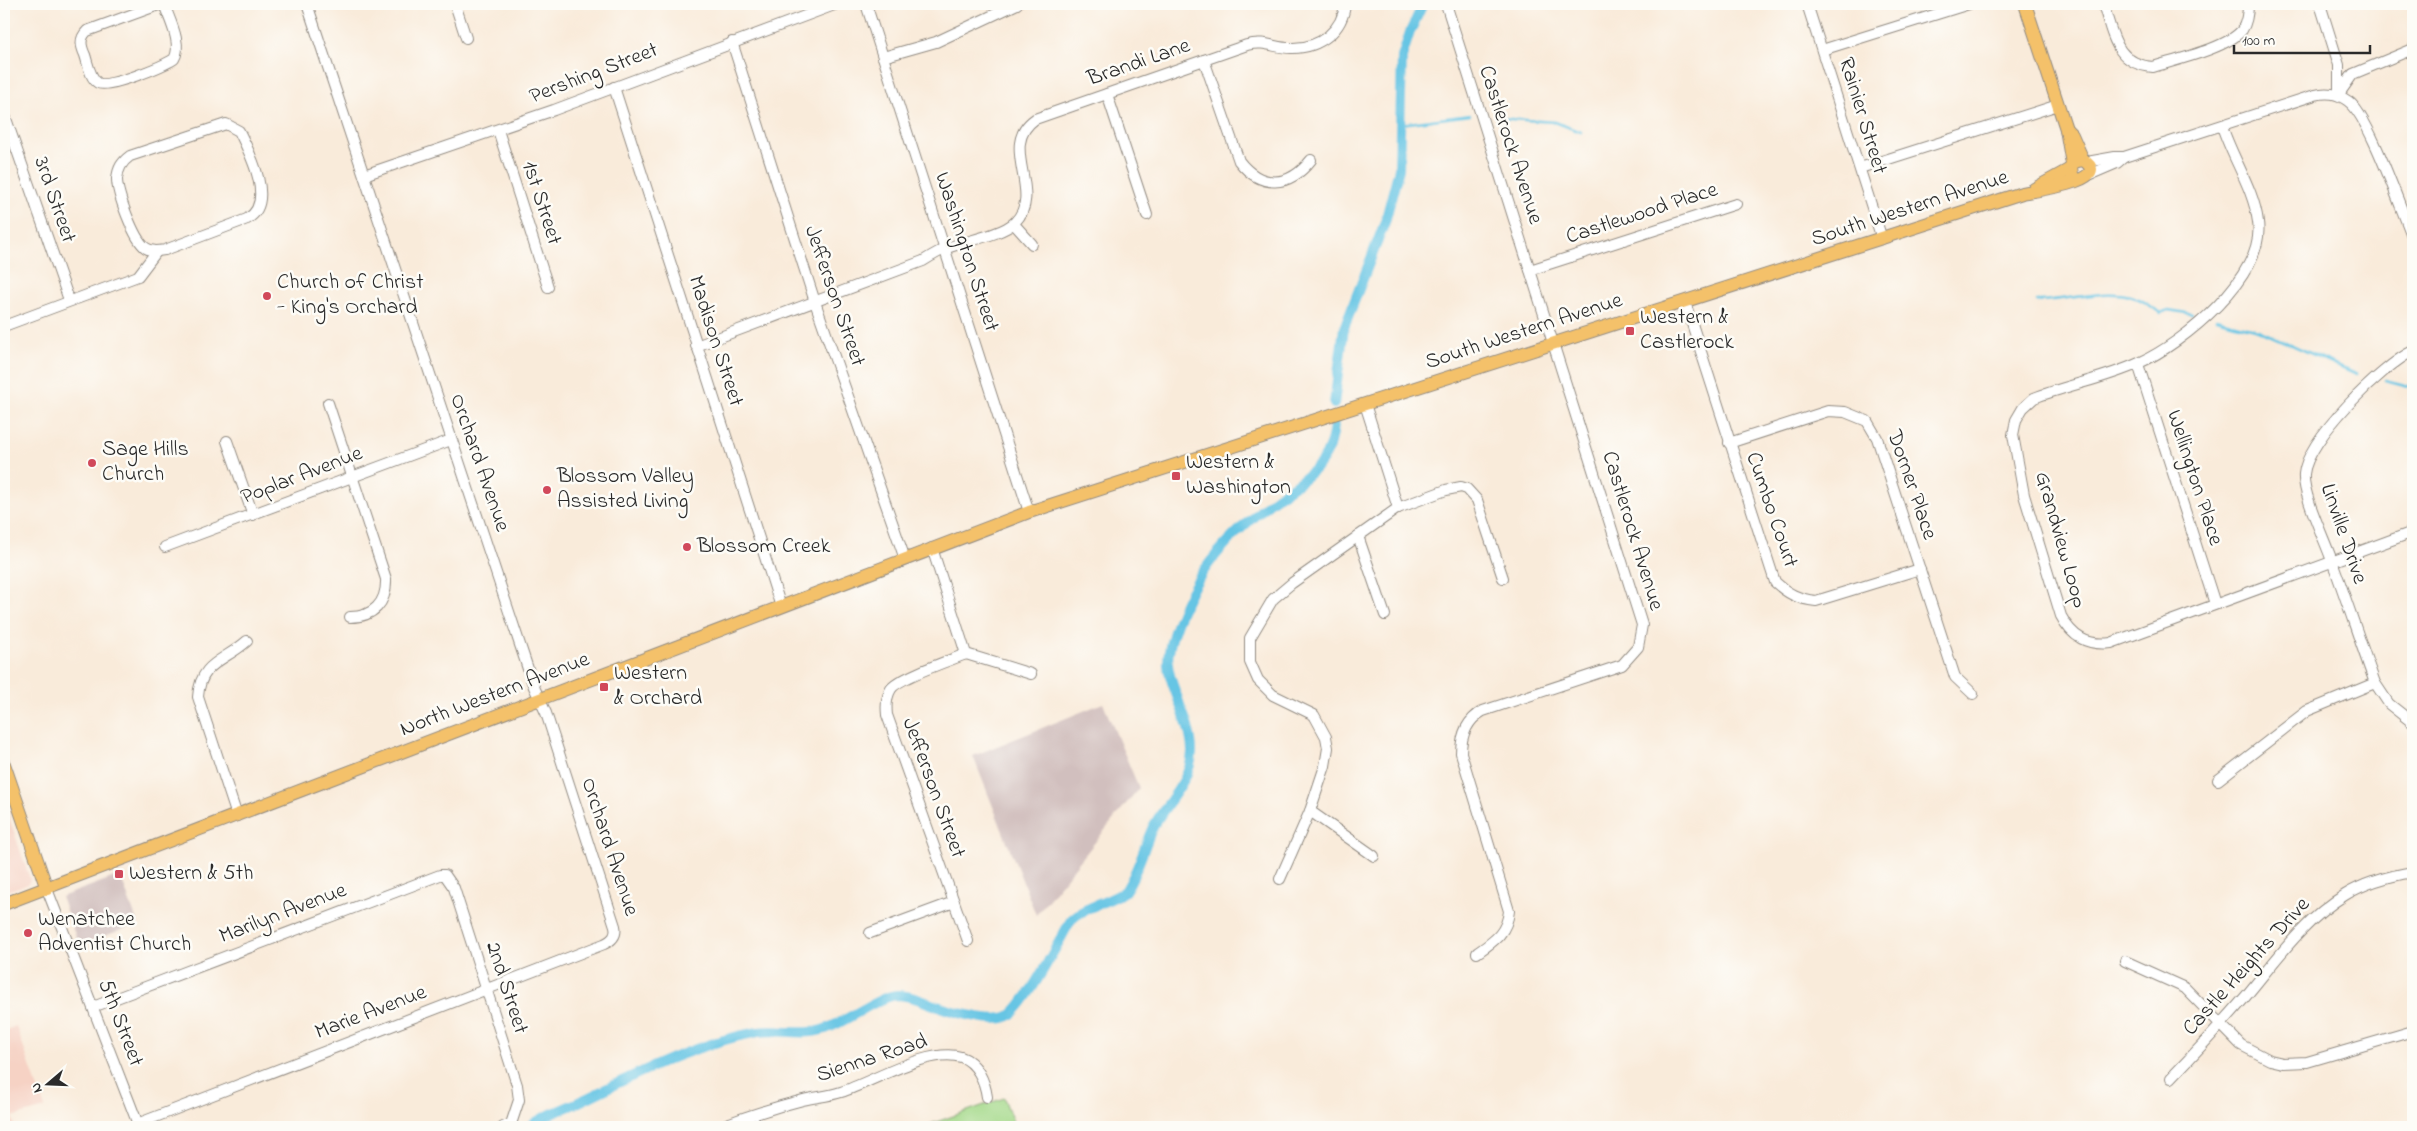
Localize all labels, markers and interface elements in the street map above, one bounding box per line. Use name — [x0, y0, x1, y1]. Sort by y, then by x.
scale bar — [2234, 22, 2371, 54]
street label: Brandi Lane — [1082, 30, 1195, 96]
text: 100 m — [2242, 30, 2275, 52]
street label: Pershing Street — [525, 35, 664, 114]
street label: Rainier Street — [1829, 54, 1895, 179]
street label: Castlerock Avenue — [1469, 62, 1551, 229]
street label: 3rd Street — [24, 153, 84, 248]
street label: 1st Street — [512, 157, 570, 250]
street label: South Western Avenue — [1807, 162, 2013, 256]
street label: Washington Street — [924, 168, 1007, 337]
street label: Castlewood Place — [1562, 174, 1722, 254]
street label: Jefferson Street — [795, 221, 873, 372]
place label: Church of Christ - King's Orchard — [277, 267, 424, 325]
street label: Madison Street — [679, 271, 751, 411]
street label: South Western Avenue — [1421, 285, 1627, 379]
marker: Church of Christ - King's Orchard — [261, 290, 273, 302]
place label: Western & Castlerock — [1640, 302, 1734, 359]
marker: Western & Castlerock — [1624, 325, 1636, 337]
street label: Orchard Avenue — [440, 390, 518, 536]
street label: Wellington Place — [2156, 406, 2231, 550]
street label: Dorner Place — [1877, 425, 1945, 544]
place label: Sage Hills Church — [102, 434, 189, 491]
street label: Poplar Avenue — [237, 438, 368, 514]
place label: Western & Washington — [1186, 447, 1291, 505]
street label: Castlerock Avenue — [1593, 447, 1671, 615]
street label: Cumbo Court — [1736, 448, 1806, 573]
marker: Sage Hills Church — [86, 457, 98, 469]
place label: Blossom Valley Assisted Living — [556, 461, 694, 519]
street label: Grandview Loop — [2025, 468, 2095, 612]
marker: Western & Washington — [1170, 470, 1182, 482]
street label: Linville Drive — [2311, 480, 2375, 589]
marker: Blossom Valley Assisted Living — [541, 484, 553, 496]
place label: Blossom Creek — [696, 531, 831, 563]
marker: Blossom Creek — [681, 541, 693, 553]
street label: North Western Avenue — [396, 644, 595, 746]
place label: Western & Orchard — [614, 658, 702, 715]
marker: Western & Orchard — [598, 681, 610, 693]
street label: Jefferson Street — [893, 713, 973, 863]
street label: Orchard Avenue — [572, 774, 646, 920]
place label: Western & 5th — [129, 858, 254, 890]
marker: Western & 5th — [113, 868, 125, 880]
street label: Marilyn Avenue — [215, 875, 352, 954]
street label: Castle Heights Drive — [2176, 890, 2319, 1044]
place label: Wenatchee Adventist Church — [38, 904, 191, 961]
marker: Wenatchee Adventist Church — [22, 927, 34, 939]
street label: 2nd Street — [476, 938, 536, 1039]
street label: 5th Street — [89, 975, 152, 1072]
street label: Marie Avenue — [311, 977, 432, 1049]
street label: Sienna Road — [812, 1026, 932, 1092]
north arrow — [22, 1058, 72, 1108]
text: N — [26, 1080, 49, 1096]

